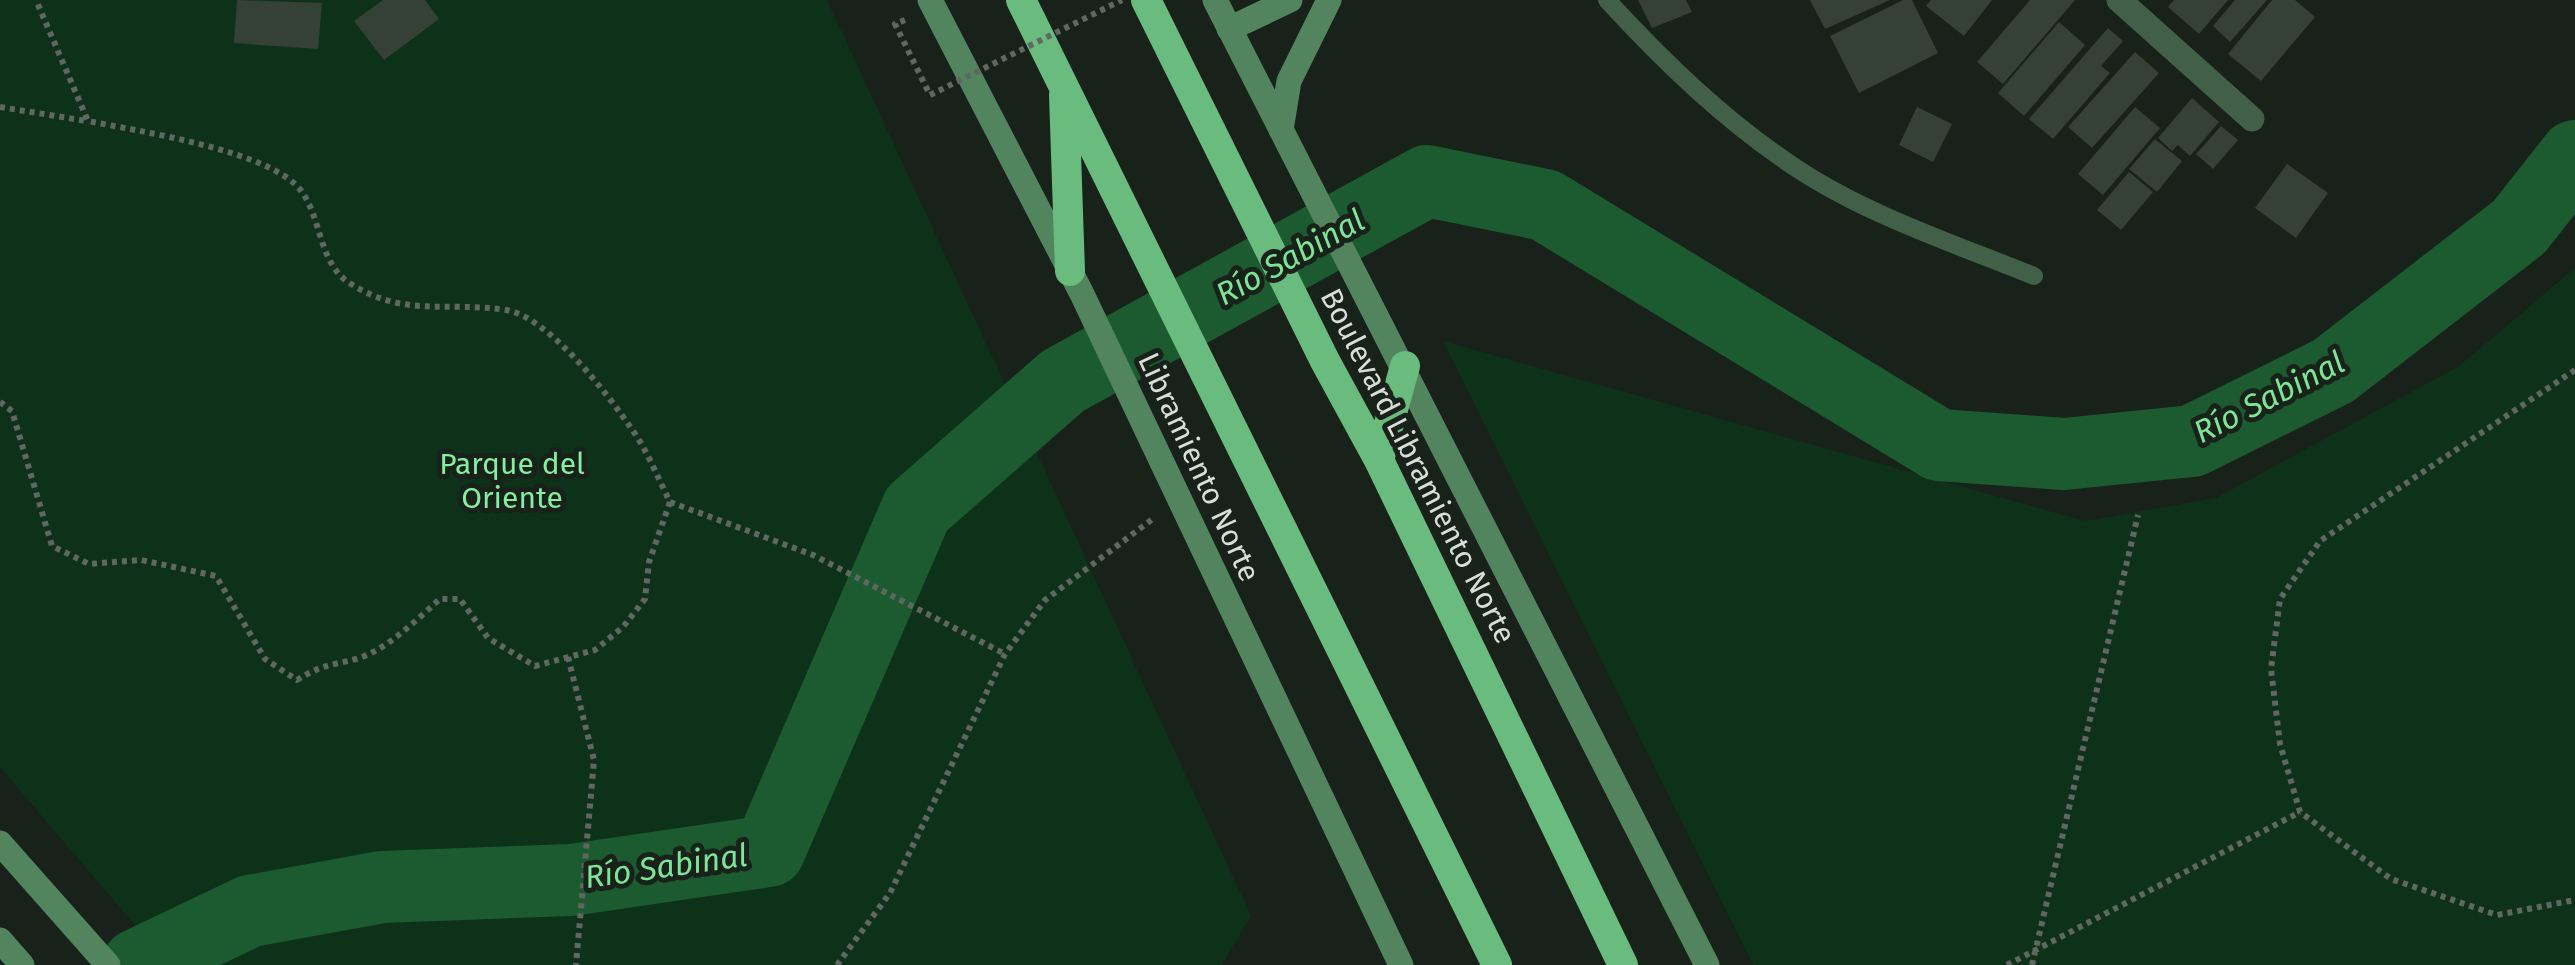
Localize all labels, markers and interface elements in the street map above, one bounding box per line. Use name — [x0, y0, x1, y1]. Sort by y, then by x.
water label: Río Sabinal — [1209, 201, 1371, 313]
street label: Boulevard Libramiento Norte — [1313, 282, 1523, 650]
water label: Río Sabinal — [2187, 343, 2351, 451]
street label: Libramiento Norte — [1130, 347, 1268, 587]
park label: Parque del Oriente — [439, 446, 585, 516]
water label: Río Sabinal — [582, 836, 750, 896]

